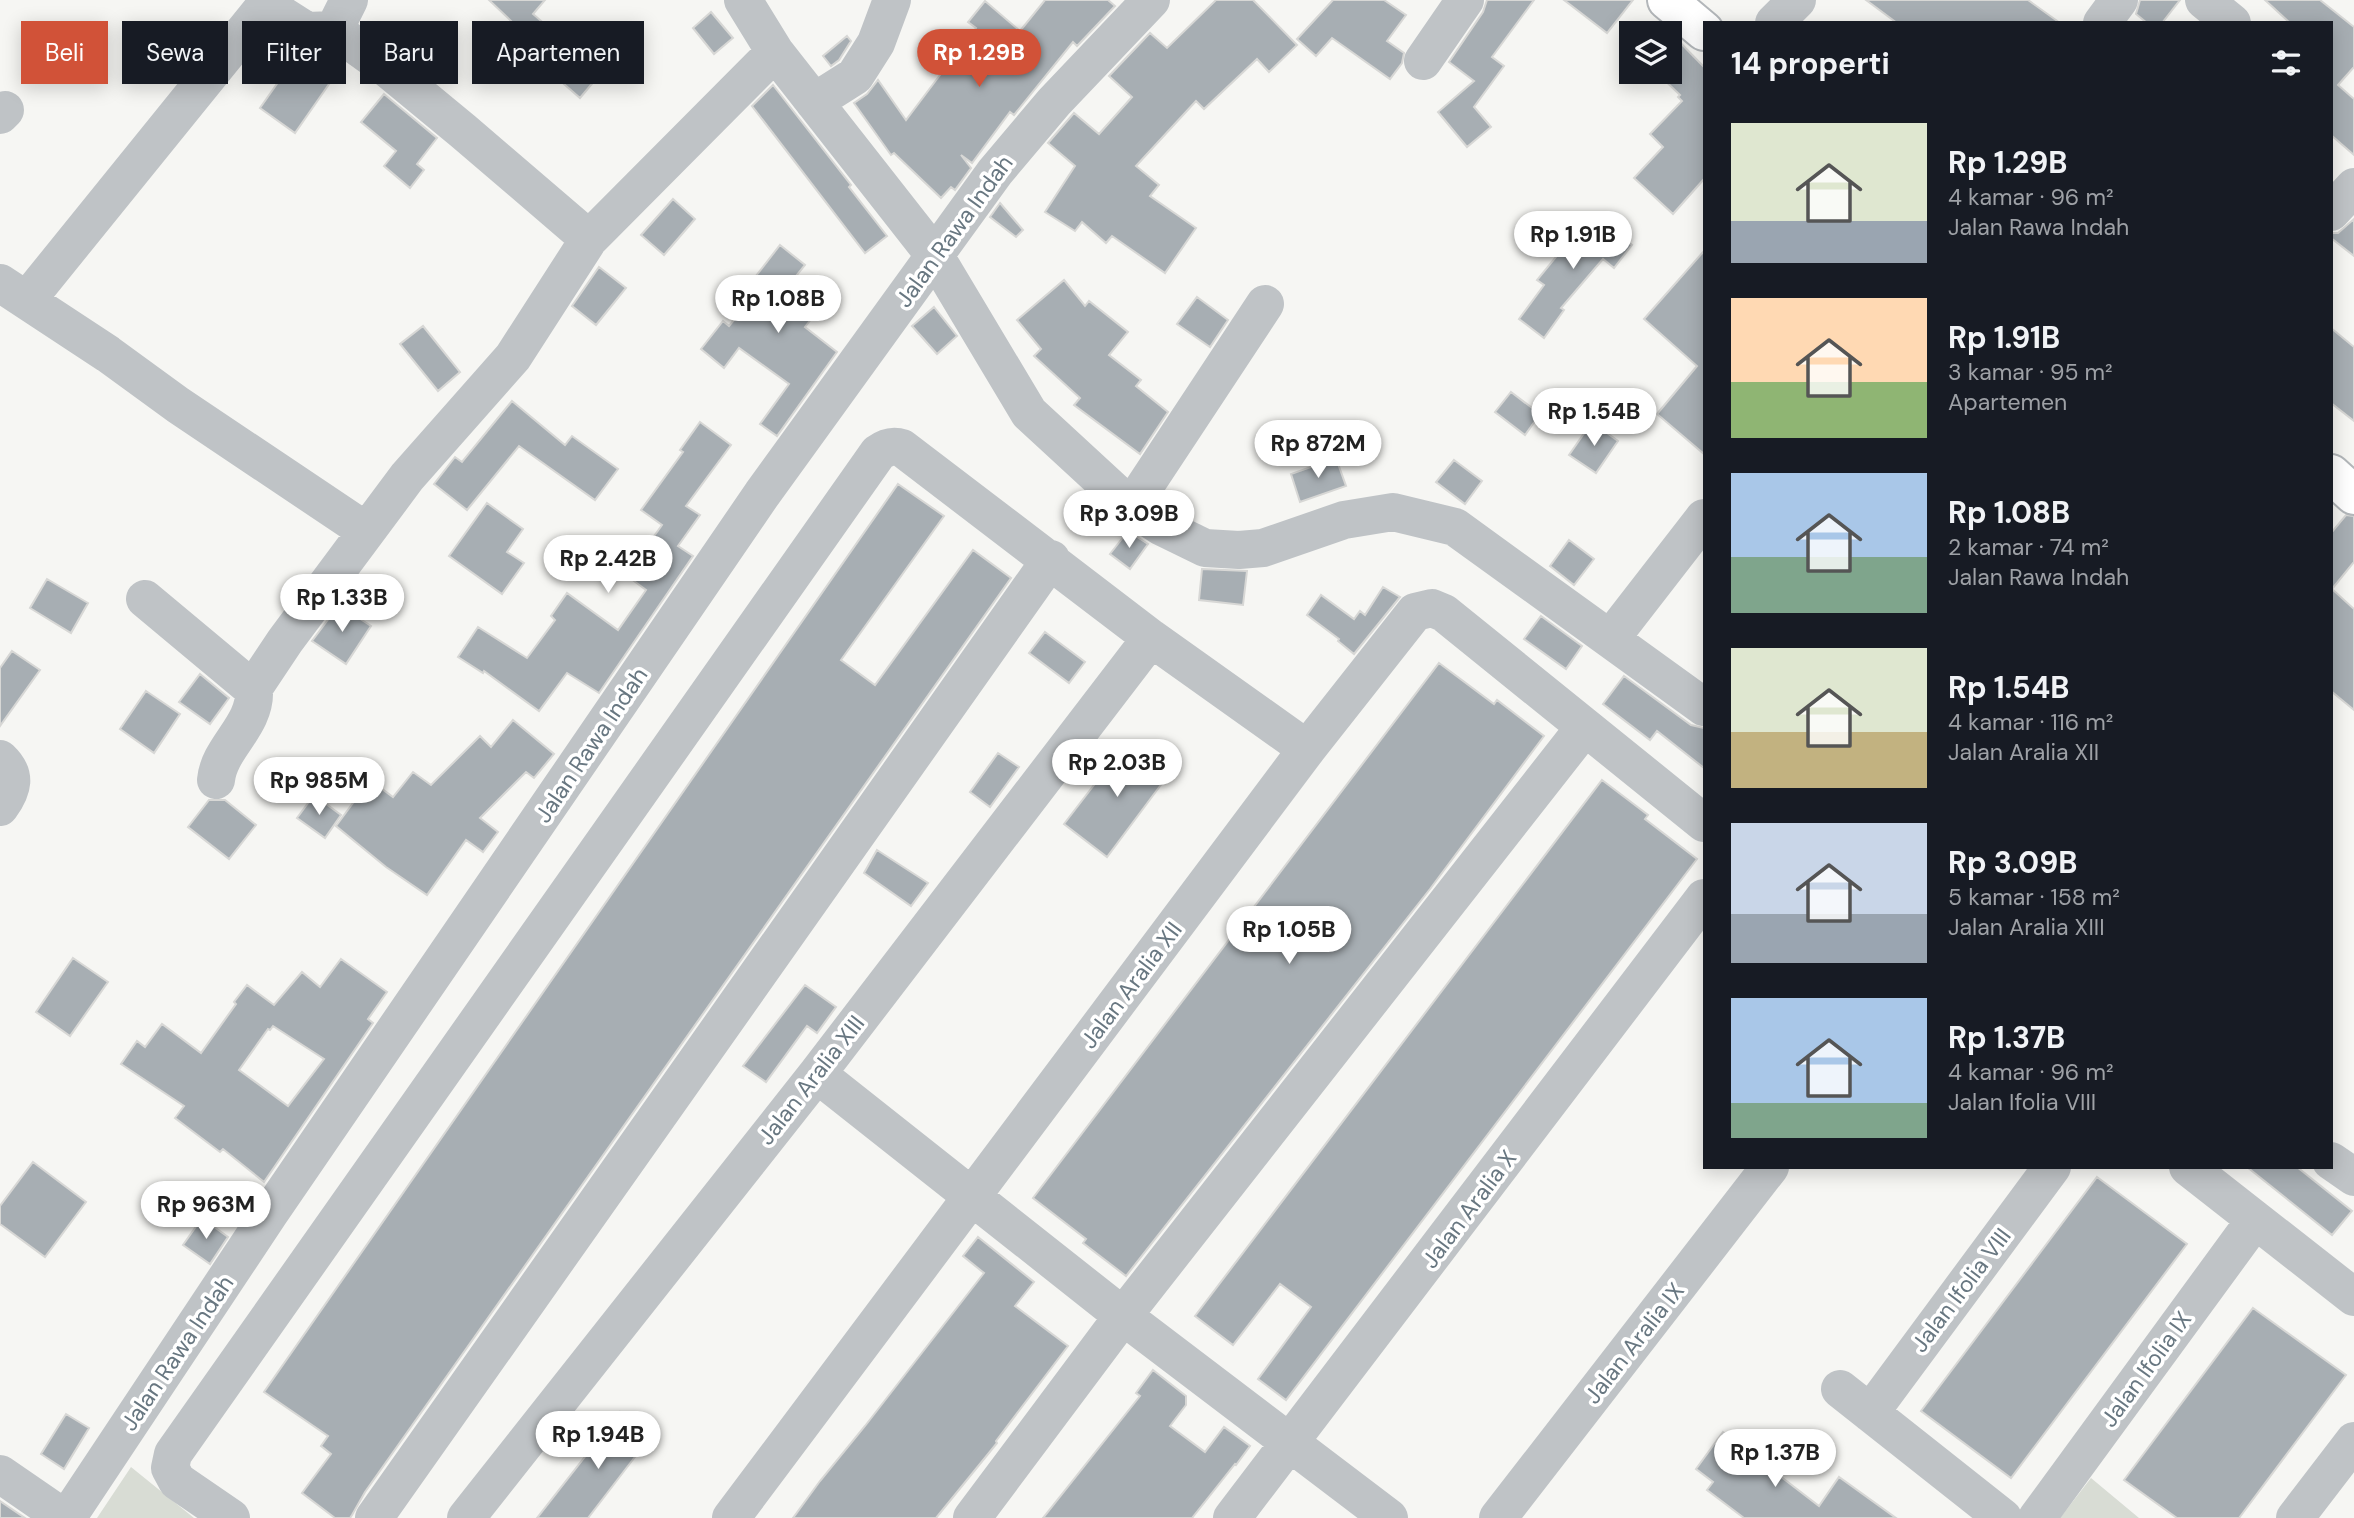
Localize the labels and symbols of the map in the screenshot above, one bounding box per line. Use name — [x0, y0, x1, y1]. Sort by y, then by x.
pin: Rp 1.29B — [907, 29, 1051, 89]
street label: Jalan Rawa Indah — [889, 149, 1019, 313]
pin: Rp 1.91B — [1501, 212, 1645, 271]
pin: Rp 1.08B — [706, 276, 850, 335]
pin: Rp 1.54B — [1522, 388, 1666, 448]
pin: Rp 872M — [1253, 420, 1383, 480]
pin: Rp 3.09B — [1057, 490, 1201, 550]
pin: Rp 2.42B — [536, 536, 680, 595]
pin: Rp 1.33B — [270, 574, 414, 634]
street label: Jalan Rawa Indah — [528, 662, 654, 828]
pin: Rp 2.03B — [1045, 740, 1189, 799]
pin: Rp 985M — [254, 758, 384, 817]
pin: Rp 1.05B — [1217, 906, 1361, 966]
street label: Jalan Aralia XII — [1074, 916, 1188, 1054]
street label: Jalan Aralia XIII — [751, 1009, 871, 1151]
street label: Jalan Aralia X — [1415, 1144, 1523, 1274]
pin: Rp 963M — [141, 1182, 271, 1241]
street label: Jalan Ifolia VIII — [1904, 1222, 2018, 1358]
street label: Jalan Rawa Indah — [114, 1270, 240, 1436]
street label: Jalan Aralia IX — [1577, 1276, 1691, 1410]
street label: Jalan Ifolia IX — [2094, 1305, 2198, 1433]
pin: Rp 1.94B — [526, 1412, 670, 1471]
pin: Rp 1.37B — [1703, 1430, 1847, 1489]

